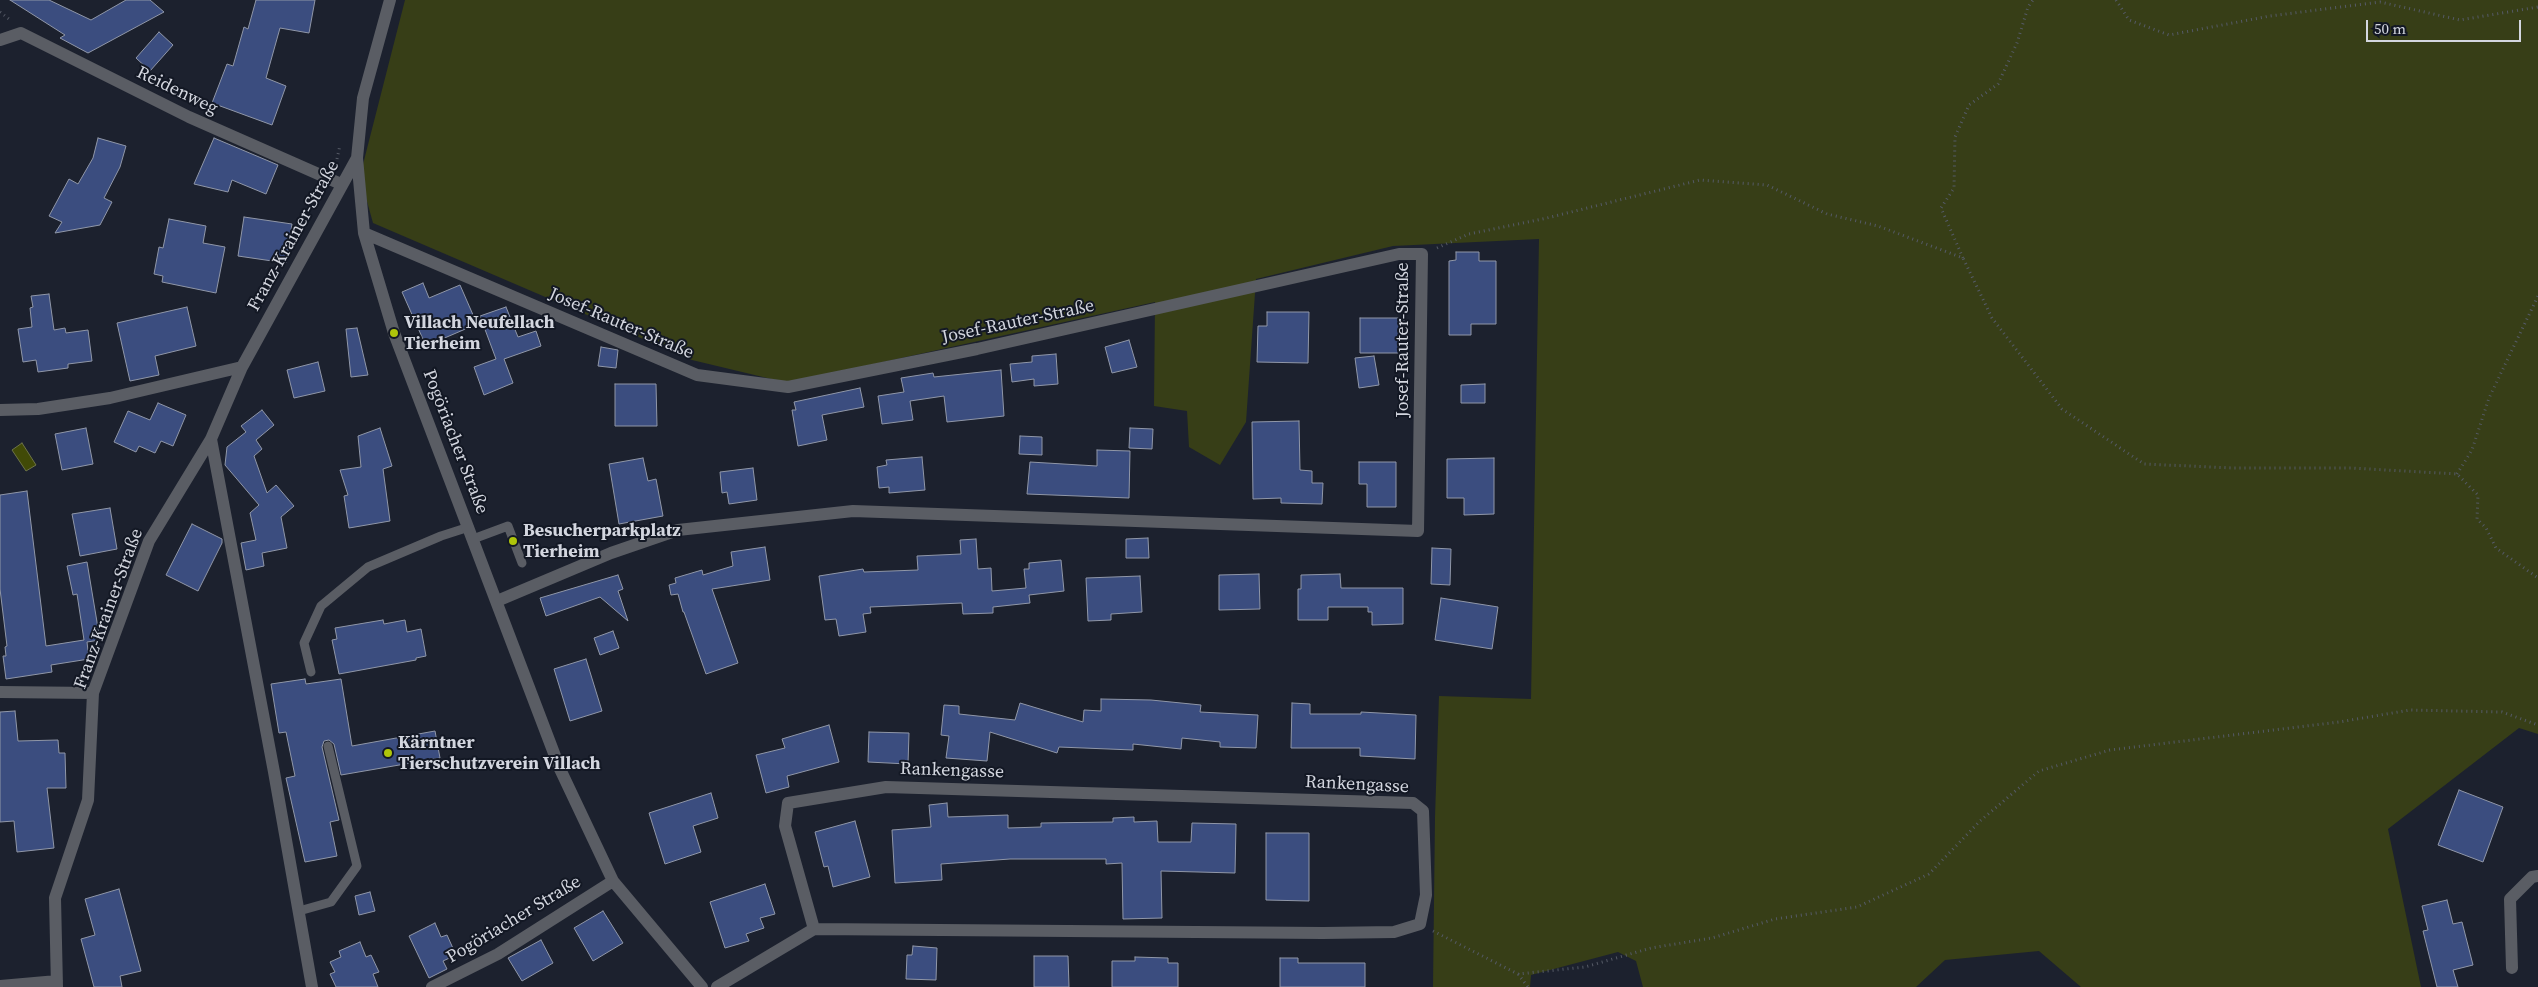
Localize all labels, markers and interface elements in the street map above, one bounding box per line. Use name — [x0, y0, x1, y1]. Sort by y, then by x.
scale bar — [2368, 10, 2523, 42]
text: 50 m — [2374, 18, 2406, 39]
street label: Reidenweg — [133, 62, 221, 120]
street label: Franz-Krainer-Straße — [244, 157, 344, 315]
street label: Josef-Rauter-Straße — [1392, 262, 1414, 418]
street label: Josef-Rauter-Straße — [545, 284, 697, 364]
street label: Josef-Rauter-Straße — [940, 295, 1096, 349]
place label: Villach Neufellach Tierheim — [404, 312, 555, 354]
marker: Villach Neufellach Tierheim — [388, 327, 400, 339]
street label: Pogöriacher Straße — [418, 367, 492, 517]
place label: Besucherparkplatz Tierheim — [523, 520, 681, 562]
street label: Franz-Krainer-Straße — [70, 526, 148, 692]
marker: Besucherparkplatz Tierheim — [507, 535, 519, 547]
place label: Kärntner Tierschutzverein Villach — [398, 732, 601, 774]
marker: Kärntner Tierschutzverein Villach — [382, 747, 394, 759]
street label: Rankengasse — [900, 758, 1004, 784]
street label: Rankengasse — [1304, 771, 1410, 799]
street label: Pogöriacher Straße — [443, 871, 585, 969]

